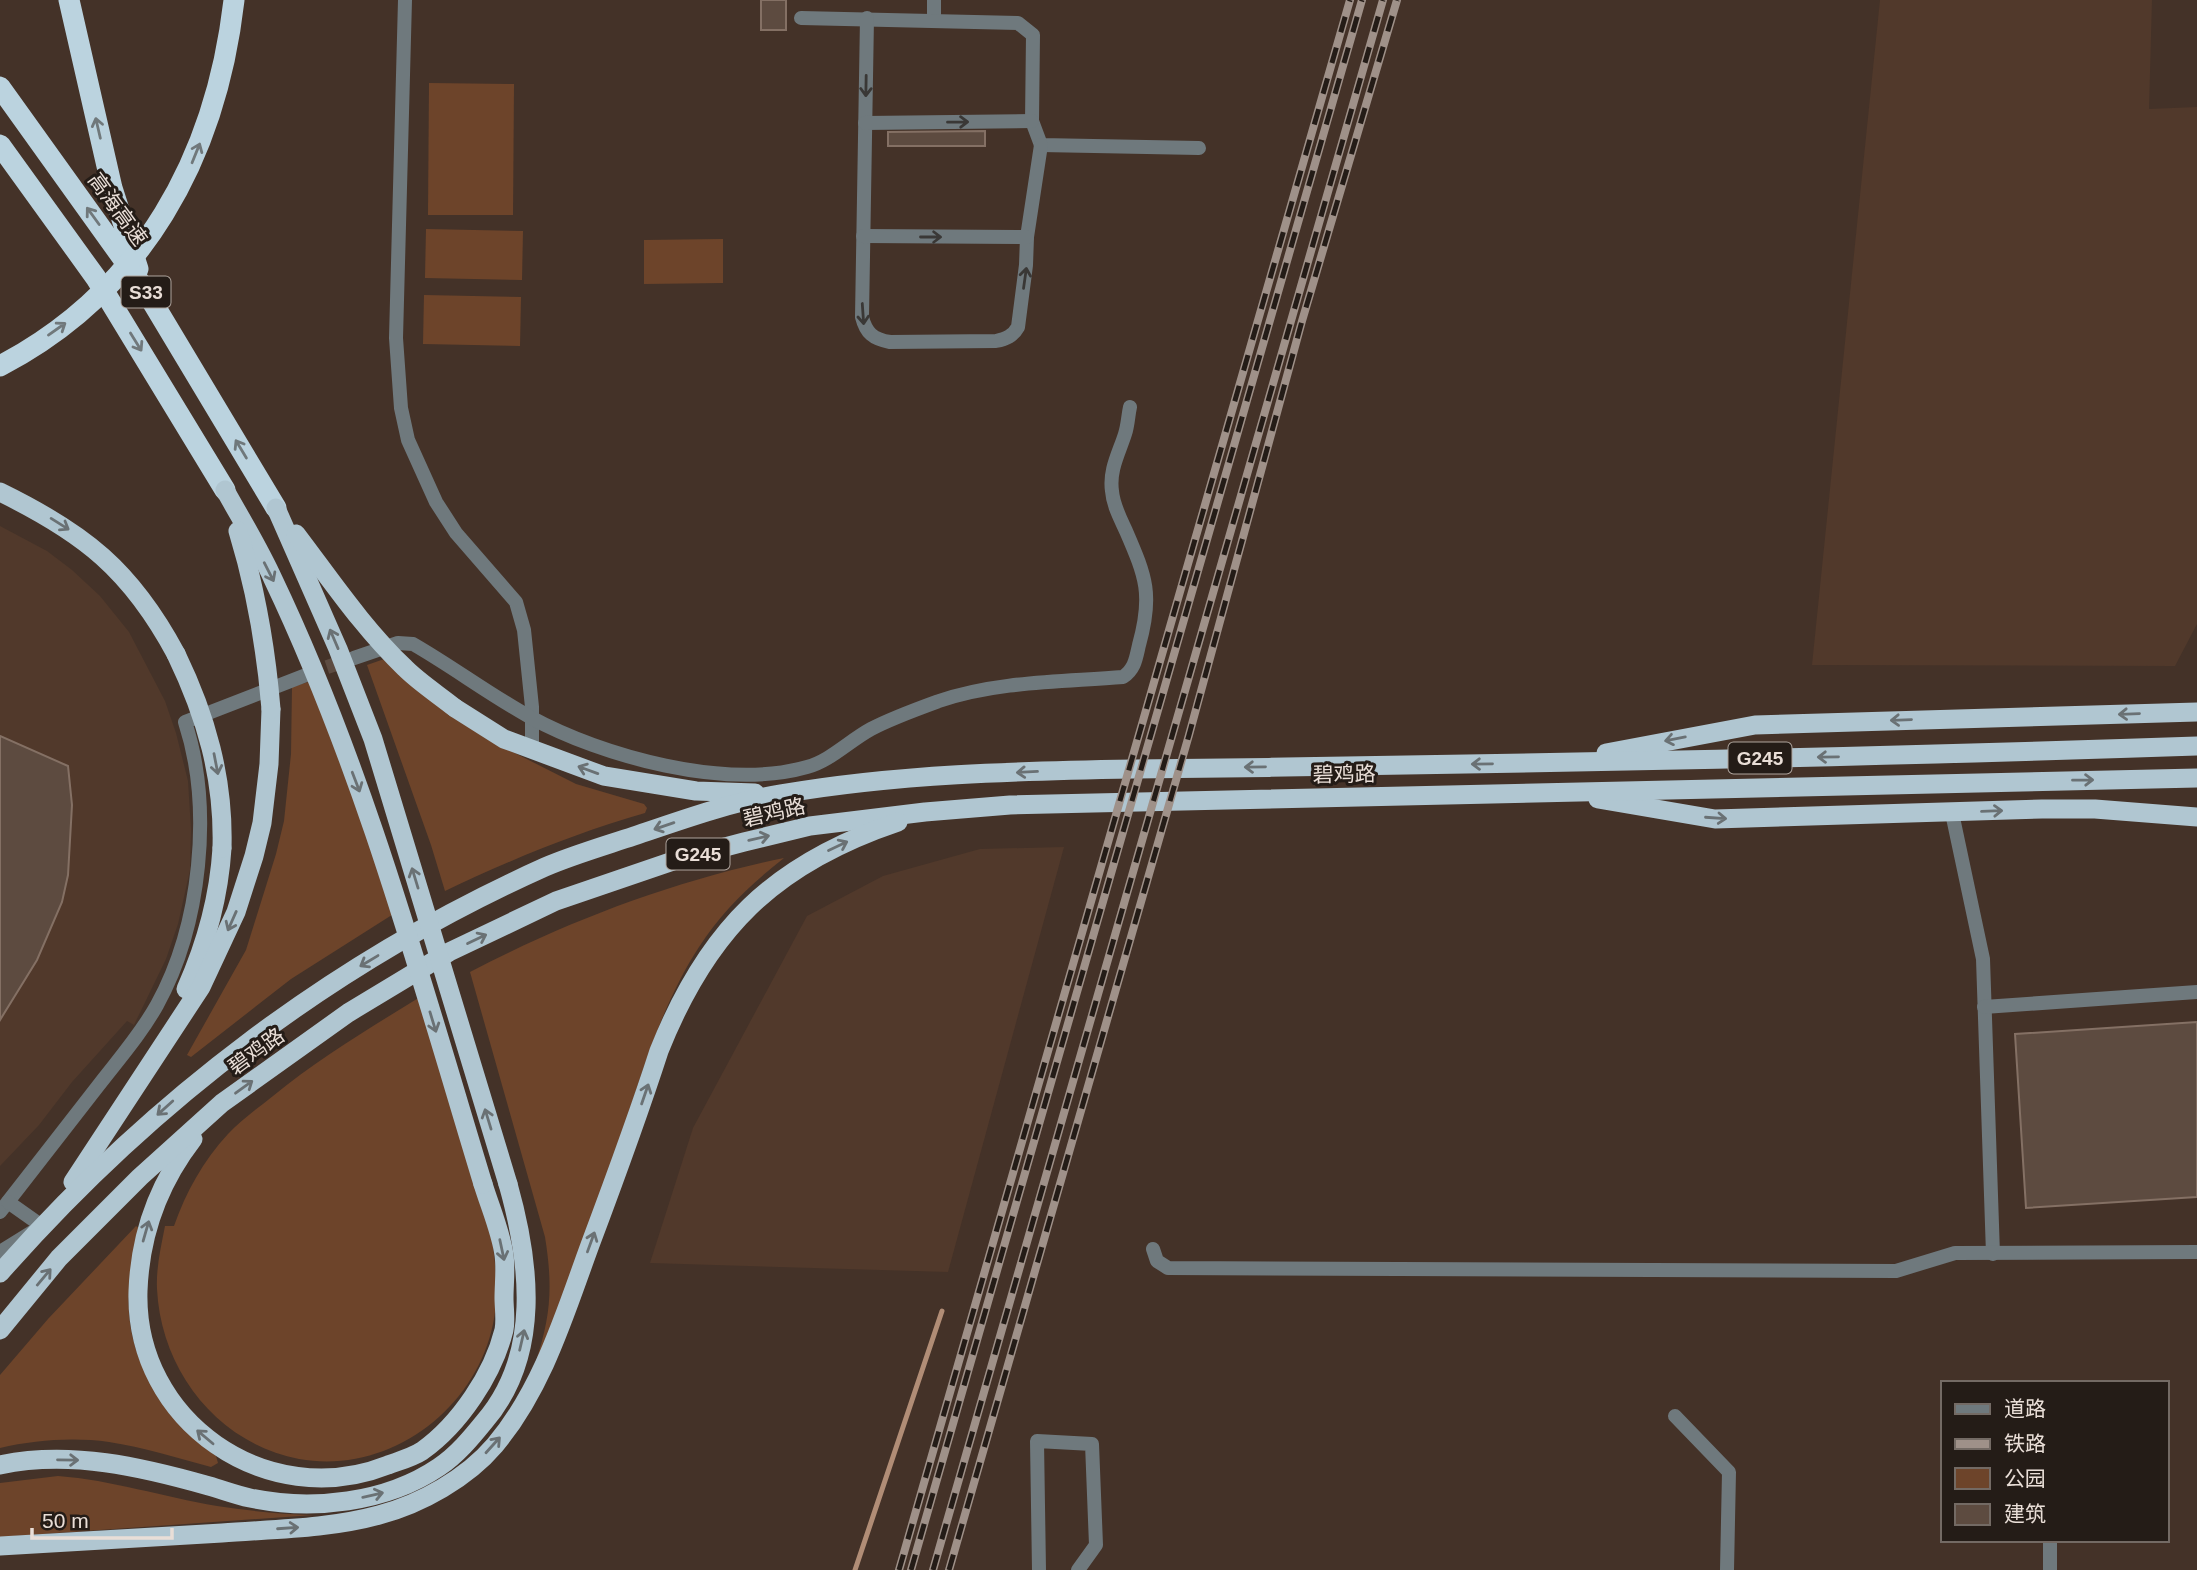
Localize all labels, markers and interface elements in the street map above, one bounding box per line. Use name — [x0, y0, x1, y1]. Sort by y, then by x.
one-way arrow — [859, 75, 873, 98]
one-way arrow — [946, 115, 969, 129]
one-way arrow — [91, 117, 104, 140]
one-way arrow — [190, 142, 203, 164]
street label: 高海高速 — [84, 168, 152, 250]
one-way arrow — [86, 207, 101, 226]
one-way arrow — [920, 230, 943, 244]
one-way arrow — [1018, 267, 1031, 290]
road number: S33 — [122, 276, 170, 308]
one-way arrow — [857, 302, 870, 325]
one-way arrow — [47, 322, 66, 336]
one-way arrow — [129, 332, 143, 352]
one-way arrow — [234, 440, 248, 460]
one-way arrow — [50, 516, 69, 531]
one-way arrow — [263, 561, 277, 581]
one-way arrow — [326, 629, 339, 651]
one-way arrow — [2118, 707, 2141, 721]
one-way arrow — [1890, 714, 1913, 727]
one-way arrow — [1664, 733, 1687, 747]
road number: G245 — [1728, 743, 1792, 774]
one-way arrow — [1817, 750, 1840, 763]
one-way arrow — [210, 752, 223, 775]
one-way arrow — [1471, 757, 1494, 771]
one-way arrow — [1243, 761, 1266, 774]
street label: 碧鸡路 — [1312, 762, 1376, 786]
one-way arrow — [578, 763, 600, 775]
one-way arrow — [1016, 765, 1039, 778]
one-way arrow — [351, 770, 363, 792]
one-way arrow — [2071, 773, 2094, 787]
street label: 碧鸡路 — [741, 794, 807, 830]
one-way arrow — [1980, 804, 2003, 817]
one-way arrow — [1704, 811, 1727, 824]
one-way arrow — [653, 820, 675, 833]
one-way arrow — [747, 831, 770, 844]
road number: G245 — [666, 838, 730, 870]
one-way arrow — [827, 839, 848, 852]
one-way arrow — [408, 867, 420, 889]
one-way arrow — [224, 909, 237, 931]
one-way arrow — [466, 931, 487, 944]
one-way arrow — [359, 954, 379, 968]
one-way arrow — [428, 1010, 441, 1032]
street label: 碧鸡路 — [224, 1023, 288, 1079]
one-way arrow — [234, 1080, 253, 1095]
one-way arrow — [639, 1083, 652, 1105]
one-way arrow — [156, 1100, 174, 1116]
one-way arrow — [481, 1108, 494, 1130]
one-way arrow — [141, 1220, 154, 1242]
one-way arrow — [586, 1231, 598, 1253]
one-way arrow — [495, 1238, 509, 1261]
one-way arrow — [36, 1269, 51, 1287]
one-way arrow — [515, 1329, 529, 1352]
legend — [1941, 1381, 2169, 1542]
text: 道路 — [2004, 1397, 2046, 1420]
one-way arrow — [197, 1429, 215, 1445]
text: 铁路 — [2004, 1432, 2046, 1455]
one-way arrow — [485, 1436, 501, 1454]
one-way arrow — [56, 1453, 79, 1466]
text: 公园 — [2004, 1467, 2046, 1490]
one-way arrow — [361, 1488, 384, 1502]
scale bar — [32, 1496, 172, 1540]
text: 建筑 — [2004, 1502, 2046, 1525]
text: 50 m — [42, 1509, 89, 1532]
one-way arrow — [276, 1521, 299, 1534]

